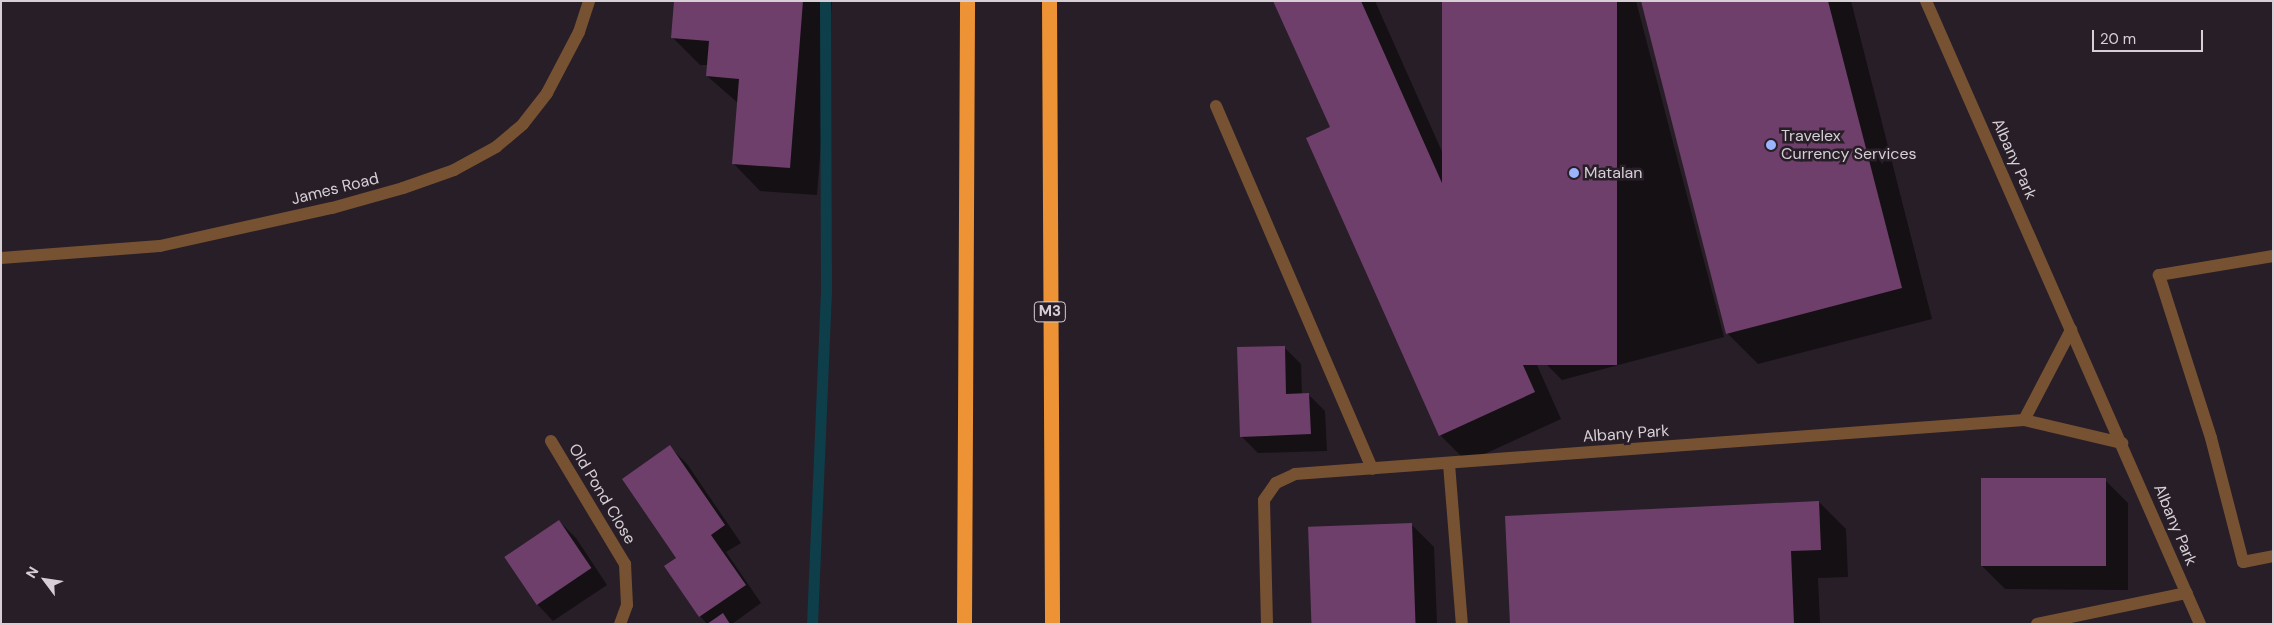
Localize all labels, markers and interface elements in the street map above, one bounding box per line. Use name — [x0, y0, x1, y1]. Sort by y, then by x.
scale bar — [2094, 20, 2205, 52]
text: 20 m — [2100, 29, 2136, 49]
street label: Albany Park — [1988, 116, 2040, 202]
place label: Travelex Currency Services — [1781, 126, 1917, 164]
marker: Travelex Currency Services — [1765, 139, 1777, 151]
place label: Matalan — [1584, 163, 1642, 183]
marker: Matalan — [1568, 167, 1580, 179]
street label: James Road — [289, 169, 381, 209]
road number: M3 — [1034, 300, 1066, 324]
street label: Albany Park — [1582, 421, 1670, 447]
street label: Old Pond Close — [565, 440, 639, 548]
street label: Albany Park — [2149, 481, 2201, 569]
north arrow — [20, 555, 70, 605]
text: N — [22, 563, 42, 581]

